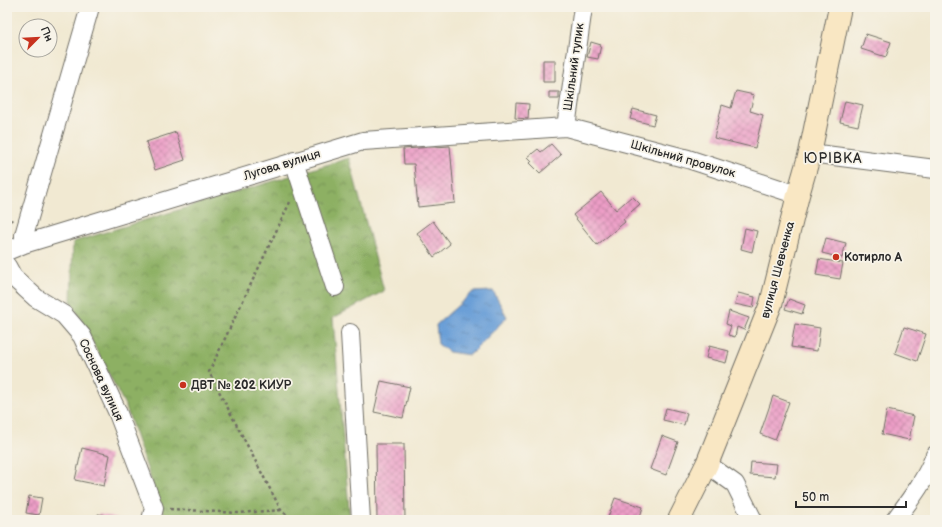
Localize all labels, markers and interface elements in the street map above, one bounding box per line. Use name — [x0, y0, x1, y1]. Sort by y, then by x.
north arrow — [18, 18, 58, 58]
street label: Шкільний тупик — [560, 22, 588, 112]
text: Пн — [38, 25, 56, 43]
street label: Шкільний провулок — [629, 137, 738, 181]
street label: Лугова вулиця — [241, 146, 323, 184]
district label: ЮРІВКА — [804, 150, 862, 167]
street label: вулиця Шевченка — [758, 220, 798, 320]
place label: Котирло А — [844, 250, 902, 265]
marker: Котирло А — [831, 252, 841, 262]
street label: Соснова вулиця — [75, 336, 127, 424]
place label: ДВТ № 202 КИУР — [191, 378, 292, 393]
marker: ДВТ № 202 КИУР — [178, 380, 188, 390]
scale bar — [796, 483, 906, 509]
text: 50 m — [802, 490, 829, 505]

